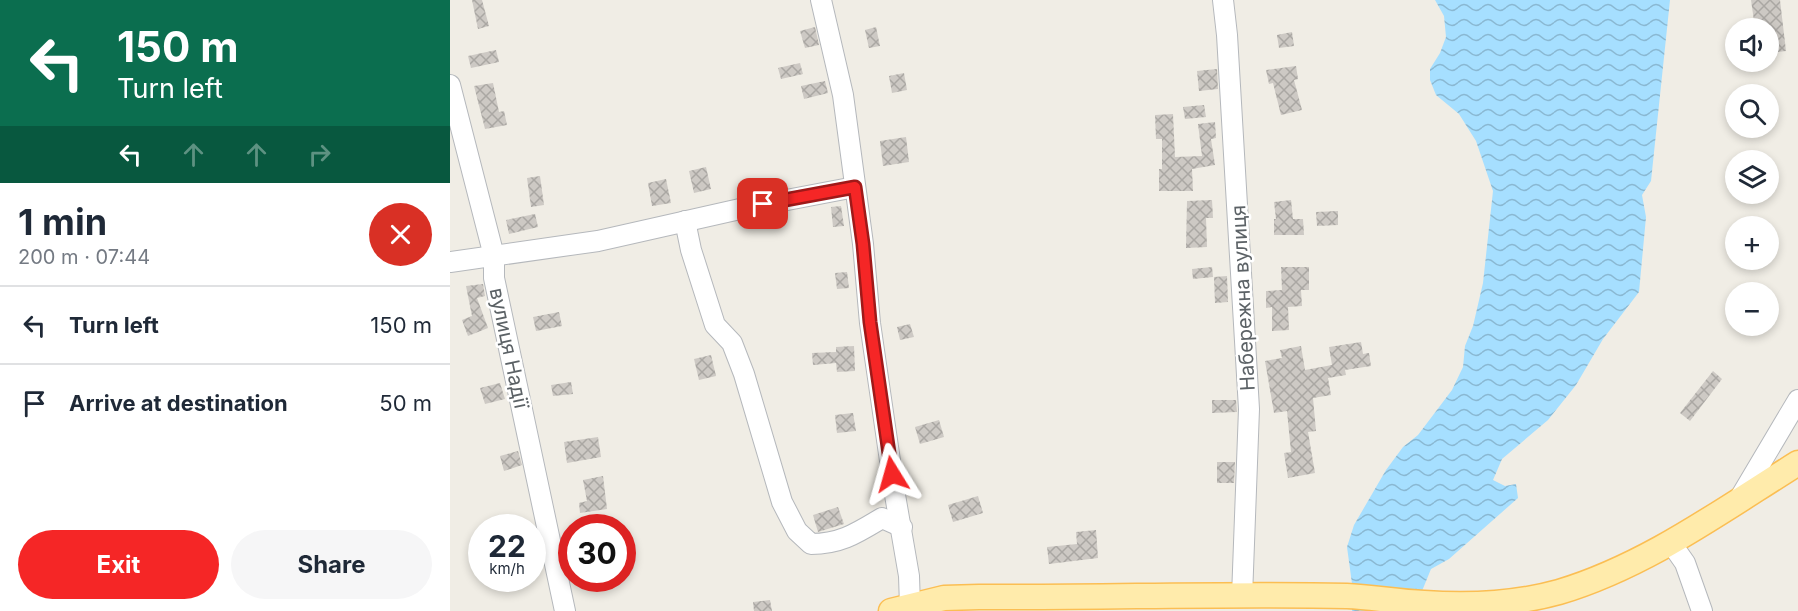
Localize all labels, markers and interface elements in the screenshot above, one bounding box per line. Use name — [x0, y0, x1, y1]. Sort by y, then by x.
map controls — [1725, 18, 1779, 336]
button: sound — [1725, 18, 1779, 72]
text: 150 m — [117, 21, 239, 72]
icon: left — [18, 24, 96, 102]
text: Turn left — [117, 72, 223, 105]
button: search — [1725, 84, 1779, 138]
icon: left — [114, 138, 147, 171]
icon: ahead — [177, 138, 210, 171]
icon: ahead — [240, 138, 273, 171]
icon: right — [303, 138, 336, 171]
button: layers — [1725, 150, 1779, 204]
pin — [737, 178, 788, 229]
icon: arrive — [746, 187, 779, 220]
text: 1 min — [18, 200, 107, 244]
button: close — [369, 203, 432, 266]
street label: Набережна вулиця — [1226, 205, 1260, 391]
button: + — [1725, 216, 1779, 270]
text: 200 m · 07:44 — [18, 245, 150, 269]
button: − — [1725, 282, 1779, 336]
street label: вулиця Надії — [485, 285, 534, 412]
icon: left — [18, 309, 51, 342]
text: Turn left — [69, 312, 159, 338]
text: 150 m — [370, 312, 432, 338]
icon: arrive — [18, 387, 51, 420]
text: Arrive at destination — [69, 390, 288, 416]
text: 50 m — [379, 390, 432, 416]
position arrow — [860, 442, 924, 506]
speed limit sign: 30 — [558, 514, 636, 592]
text: 22 — [488, 528, 526, 564]
button: Exit — [18, 530, 219, 599]
button: Share — [231, 530, 432, 599]
text: km/h — [489, 559, 525, 578]

